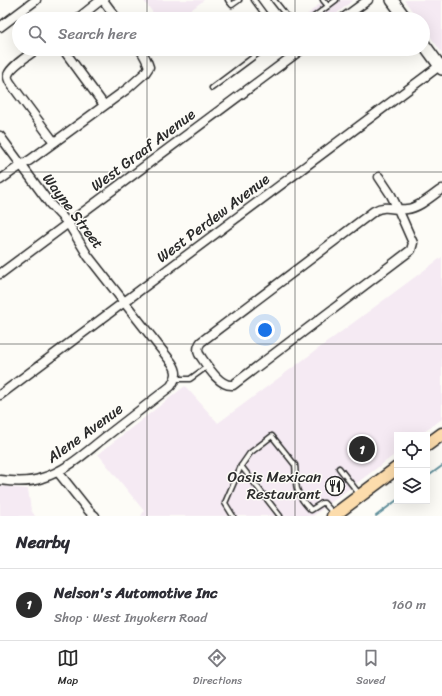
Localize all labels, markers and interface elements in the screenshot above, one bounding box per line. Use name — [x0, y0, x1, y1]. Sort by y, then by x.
search box — [12, 12, 430, 56]
text: Search here — [58, 21, 137, 47]
icon: search — [26, 23, 48, 45]
street label: West Graaf Avenue — [85, 102, 201, 198]
street label: Wayne Street — [36, 167, 111, 255]
street label: West Perdew Avenue — [151, 167, 275, 269]
your location — [255, 320, 275, 340]
street label: Alene Avenue — [40, 396, 129, 470]
map controls — [394, 432, 430, 504]
button: locate — [394, 432, 430, 468]
pin: 1 — [349, 434, 375, 464]
place label: Oasis Mexican Restaurant — [228, 464, 321, 507]
button: layers — [394, 468, 430, 504]
restaurant icon: Oasis Mexican Restaurant — [324, 475, 346, 497]
text: Nearby — [16, 527, 70, 557]
text: Nelson's Automotive Inc — [54, 580, 218, 606]
text: 1 — [26, 593, 32, 616]
text: 160 m — [391, 593, 426, 616]
text: Shop · West Inyokern Road — [54, 606, 207, 629]
tab: Map — [57, 647, 79, 690]
tab: Directions — [193, 647, 242, 690]
tab: Saved — [356, 647, 385, 690]

